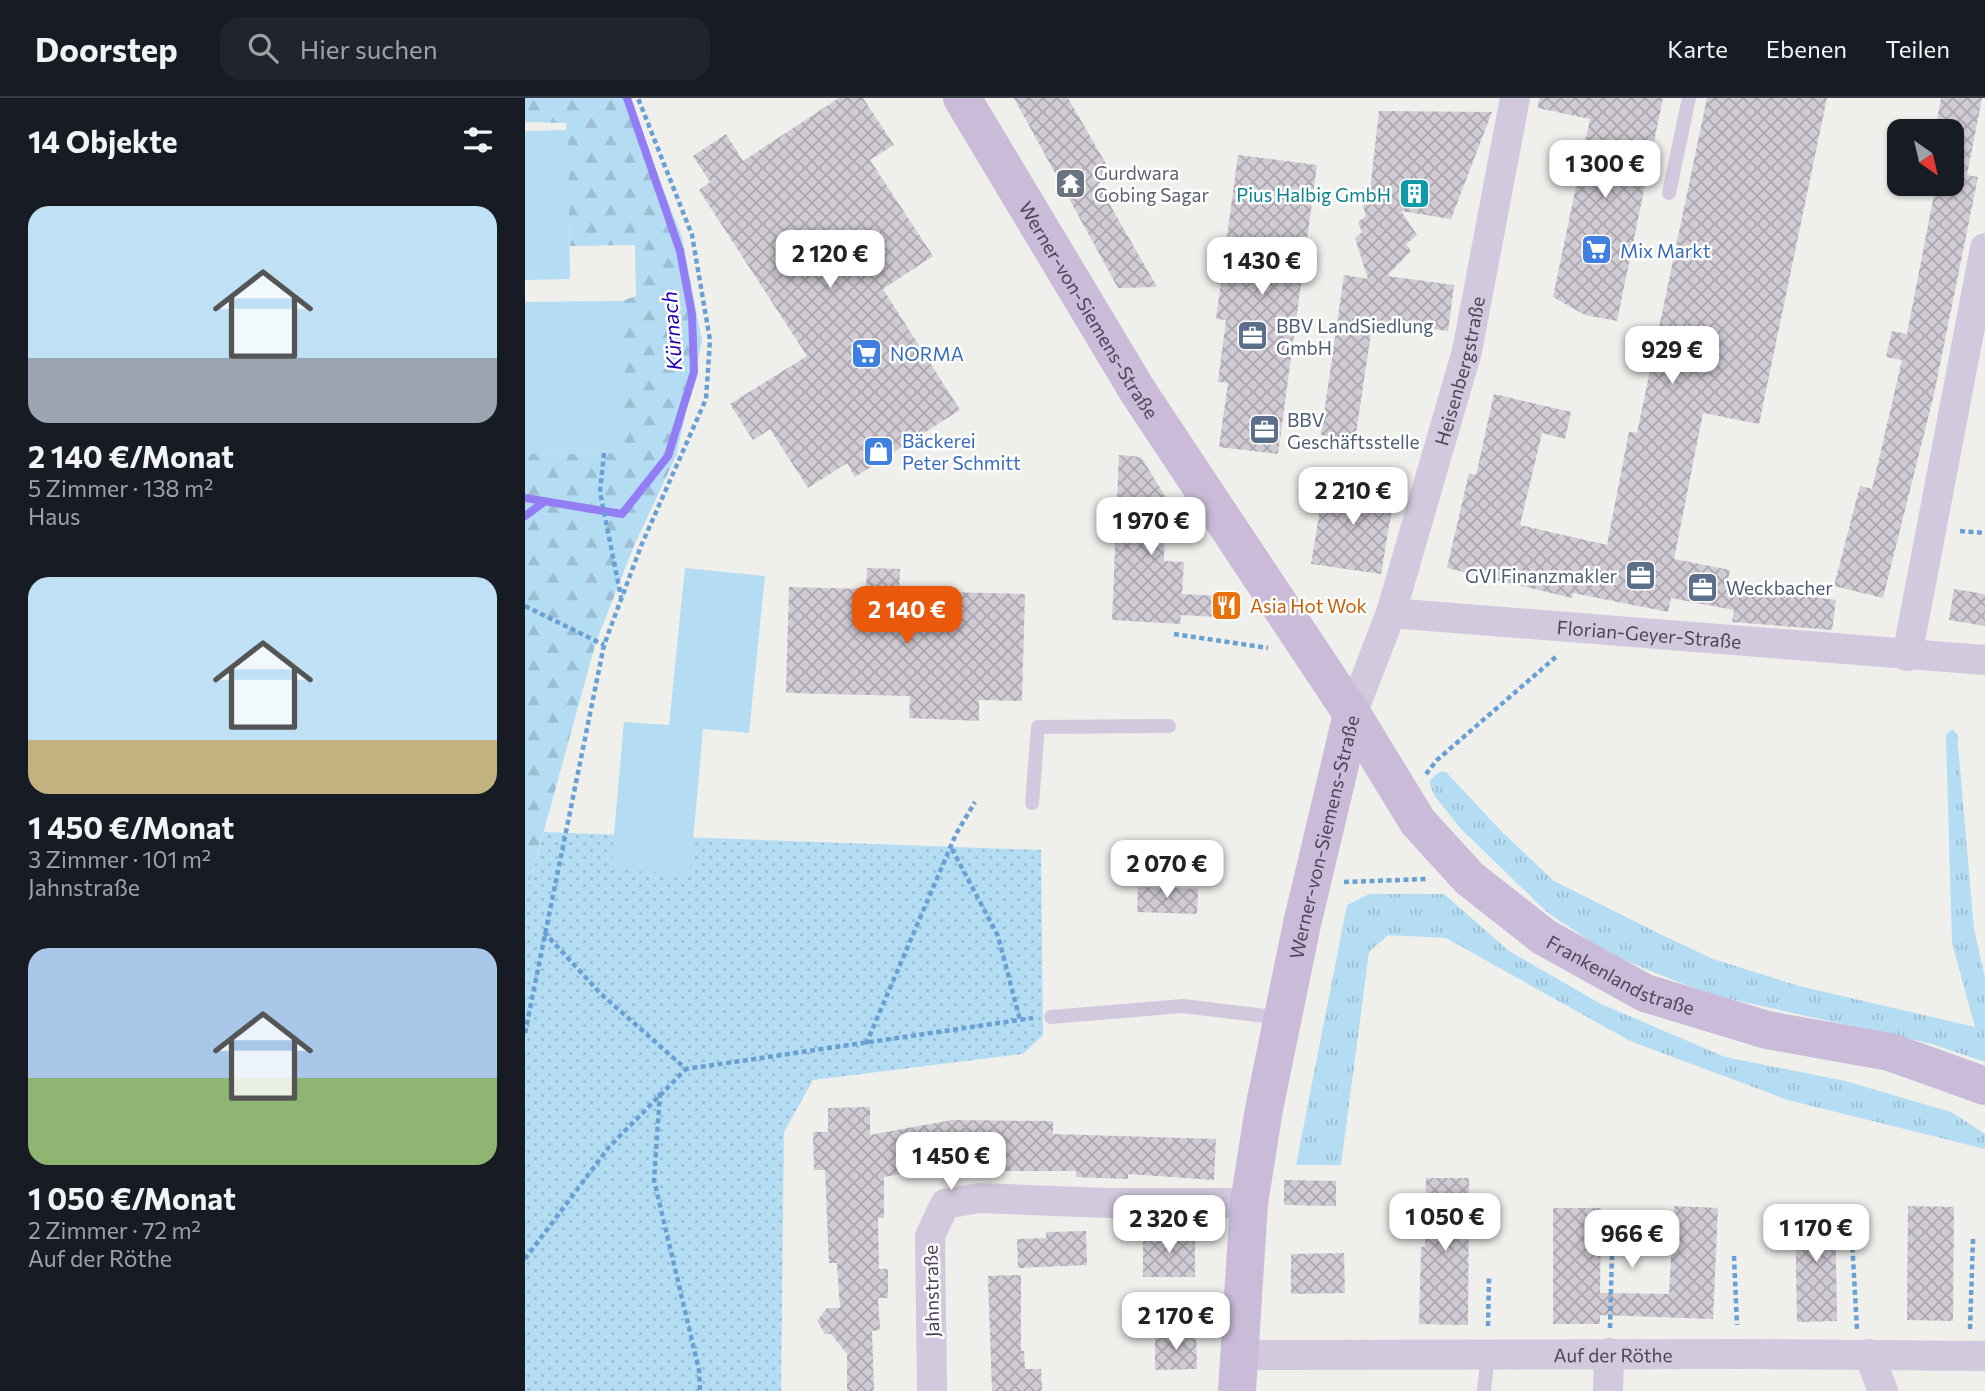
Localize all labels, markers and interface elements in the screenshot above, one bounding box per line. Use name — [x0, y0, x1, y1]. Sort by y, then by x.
search box — [220, 17, 710, 80]
text: Doorstep — [35, 28, 178, 69]
icon: search — [244, 29, 282, 67]
text: Hier suchen — [300, 33, 438, 64]
text: Karte — [1667, 34, 1728, 63]
text: Ebenen — [1766, 34, 1847, 63]
text: Teilen — [1885, 34, 1950, 63]
north arrow — [1887, 119, 1963, 196]
map controls — [1887, 119, 1964, 196]
icon: filters — [459, 121, 497, 159]
text: 14 Objekte — [28, 122, 178, 159]
pin: 1 300 € — [1540, 140, 1670, 200]
text: 1 300 € — [1565, 149, 1645, 177]
place label: Gurdwara Gobing Sagar — [1094, 161, 1209, 206]
temple icon: Gurdwara Gobing Sagar — [1054, 166, 1088, 200]
building icon: Pius Halbig GmbH — [1397, 177, 1431, 211]
place label: Pius Halbig GmbH — [1236, 183, 1391, 206]
street label: Werner-von-Siemens-Straße — [1015, 197, 1164, 423]
pin: 2 120 € — [765, 230, 895, 290]
supermarket icon: Mix Markt — [1580, 233, 1614, 267]
pin: 1 430 € — [1197, 238, 1327, 297]
text: 2 120 € — [792, 239, 868, 267]
place label: Mix Markt — [1620, 239, 1711, 262]
text: 1 430 € — [1223, 246, 1301, 274]
icon: home — [200, 251, 326, 377]
water label: Kürnach — [656, 291, 686, 371]
street label: Heisenbergstraße — [1429, 294, 1489, 448]
place label: BBV LandSiedlung GmbH — [1276, 314, 1433, 359]
office icon: BBV LandSiedlung GmbH — [1236, 319, 1270, 353]
pin: 929 € — [1623, 327, 1721, 386]
text: 929 € — [1641, 335, 1703, 363]
supermarket icon: NORMA — [850, 336, 884, 370]
place label: NORMA — [890, 342, 964, 365]
place label: BBV Geschäftsstelle — [1287, 408, 1420, 453]
office icon: BBV Geschäftsstelle — [1247, 413, 1281, 447]
place label: Bäckerei Peter Schmitt — [902, 429, 1021, 474]
shop icon: Bäckerei Peter Schmitt — [862, 434, 896, 468]
text: 2 140 €/Monat — [28, 437, 234, 474]
pin: 2 210 € — [1288, 468, 1418, 527]
text: 5 Zimmer · 138 m² — [28, 474, 213, 502]
text: 2 210 € — [1315, 476, 1391, 504]
pin: 1 970 € — [1086, 498, 1216, 557]
text: Haus — [28, 502, 81, 530]
text: 1 970 € — [1112, 506, 1190, 534]
office icon: GVI Finanzmakler — [1623, 558, 1657, 592]
place label: GVI Finanzmakler — [1465, 564, 1617, 587]
office icon: Weckbacher — [1686, 570, 1720, 604]
place label: Weckbacher — [1726, 576, 1833, 599]
pin: 2 140 € — [842, 587, 972, 646]
restaurant icon: Asia Hot Wok — [1210, 588, 1244, 622]
place label: Asia Hot Wok — [1250, 594, 1367, 617]
text: 2 140 € — [868, 595, 946, 623]
street label: Florian-Geyer-Straße — [1556, 615, 1742, 652]
icon: home — [200, 622, 326, 748]
street label: Werner-von-Siemens-Straße — [1284, 713, 1363, 961]
text: 1 450 €/Monat — [28, 808, 234, 845]
pin: 2 070 € — [1102, 840, 1232, 900]
text: 3 Zimmer · 101 m² — [28, 845, 211, 873]
text: 2 070 € — [1127, 849, 1207, 877]
text: Jahnstraße — [28, 873, 140, 901]
street label: Frankenlandstraße — [1543, 929, 1697, 1019]
icon: home — [200, 993, 326, 1119]
pin: 1 450 € — [886, 1132, 1016, 1192]
text: 1 450 € — [912, 1141, 990, 1169]
text: 1 050 €/Monat — [28, 1179, 236, 1216]
pin: 1 050 € — [1380, 1194, 1510, 1253]
pin: 2 320 € — [1104, 1196, 1234, 1255]
text: 1 050 € — [1405, 1202, 1485, 1230]
text: 2 320 € — [1129, 1204, 1209, 1232]
pin: 1 170 € — [1751, 1204, 1881, 1264]
pin: 966 € — [1583, 1210, 1681, 1270]
text: 1 170 € — [1779, 1213, 1853, 1241]
text: 2 Zimmer · 72 m² — [28, 1216, 201, 1244]
text: 966 € — [1600, 1219, 1664, 1247]
text: Auf der Röthe — [28, 1244, 172, 1272]
street label: Jahnstraße — [919, 1245, 943, 1337]
pin: 2 170 € — [1111, 1292, 1241, 1352]
text: 2 170 € — [1138, 1301, 1214, 1329]
street label: Auf der Röthe — [1553, 1343, 1673, 1366]

